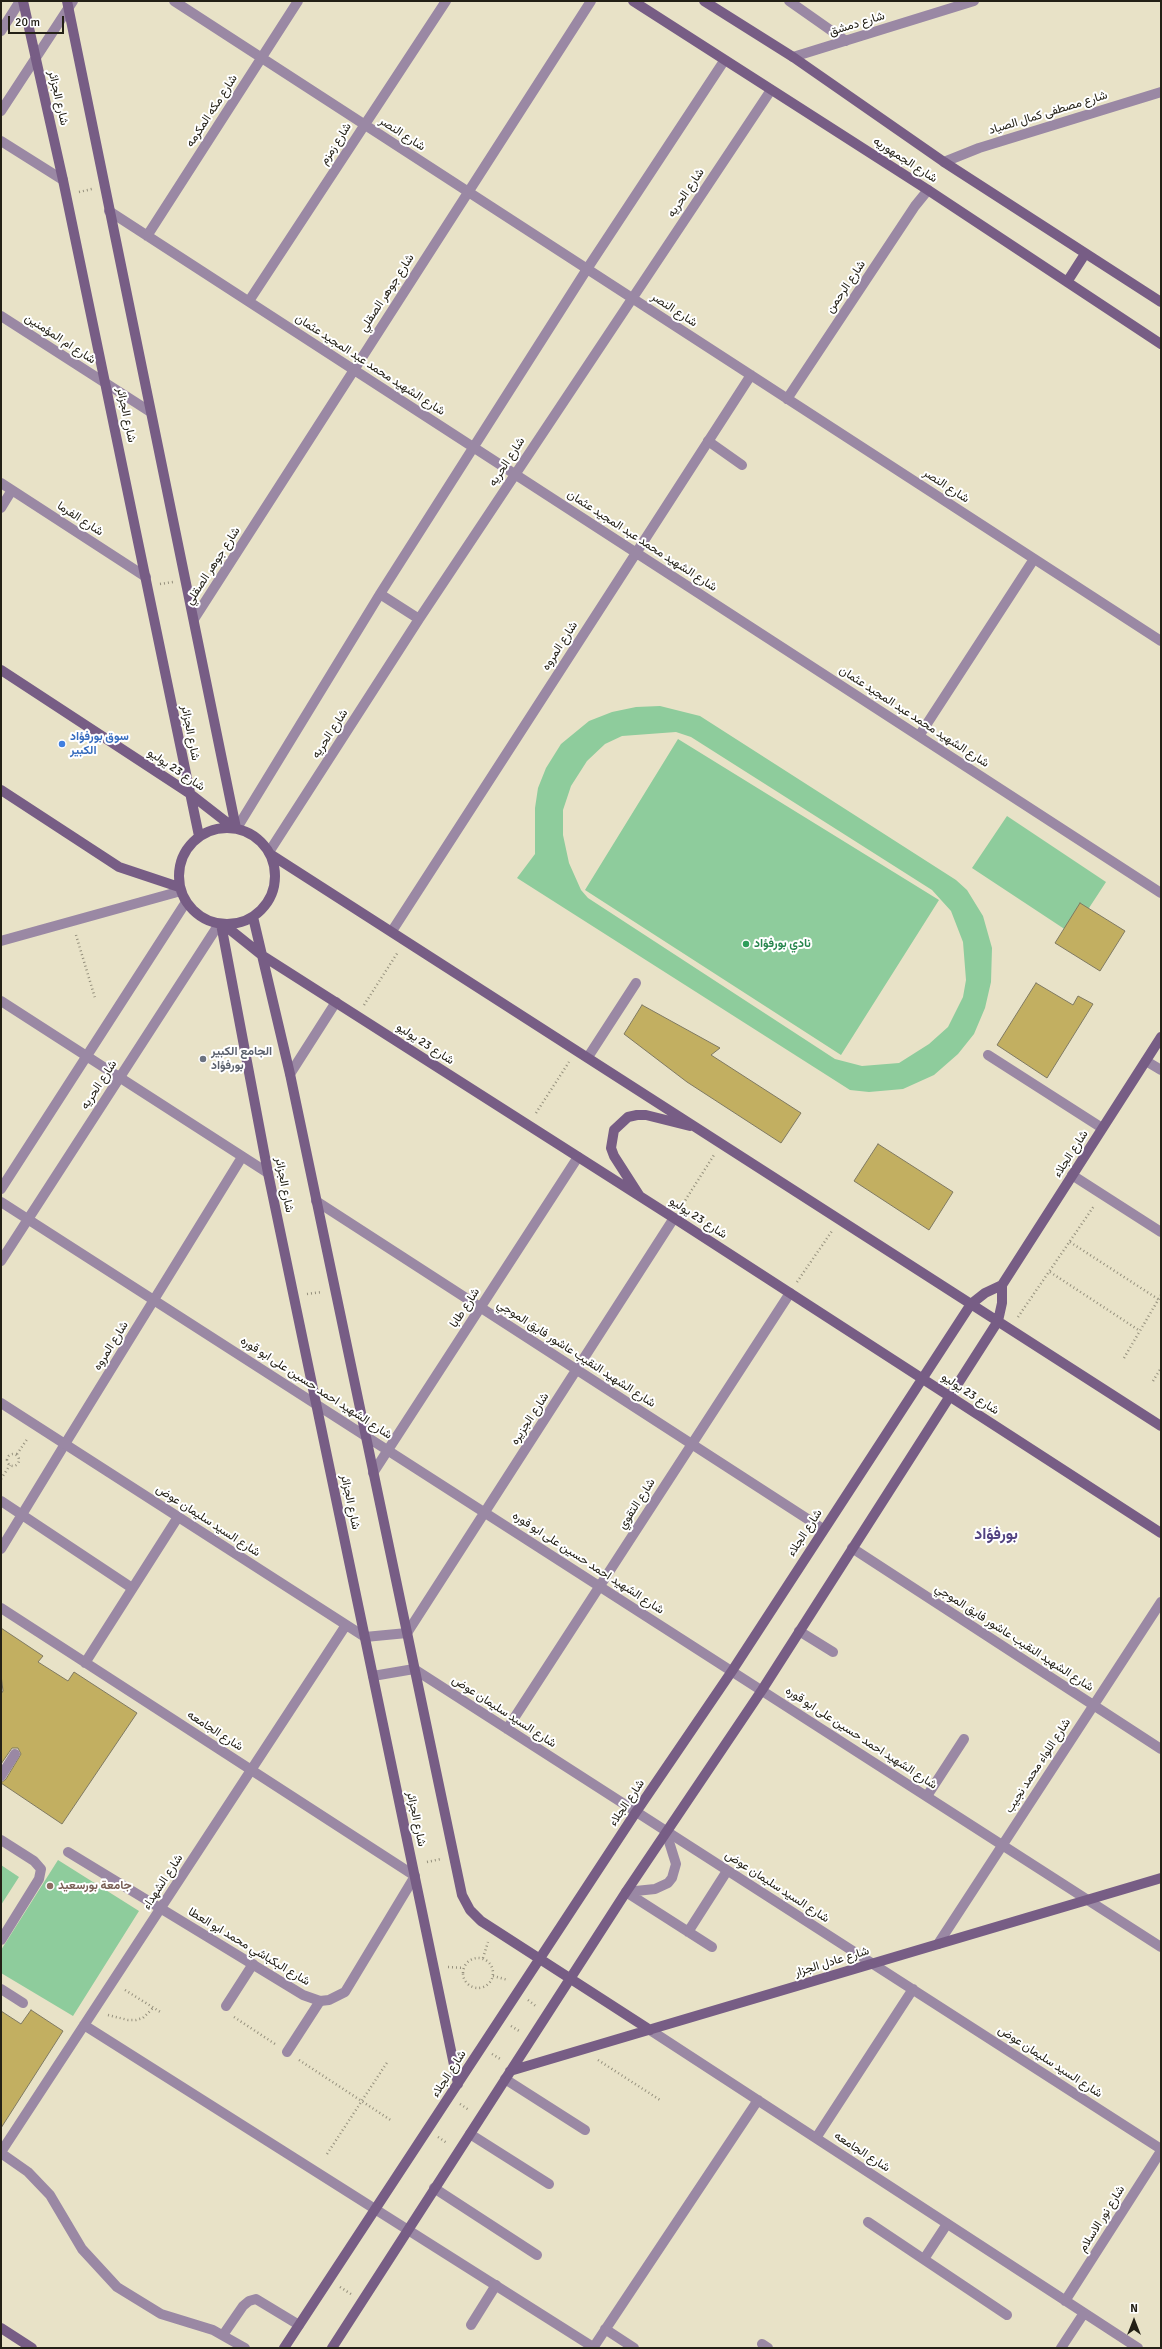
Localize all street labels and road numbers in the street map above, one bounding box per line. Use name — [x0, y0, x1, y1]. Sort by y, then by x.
street label: شارع دمشق — [827, 9, 887, 39]
street label: شارع الجزائر — [45, 69, 71, 127]
street label: شارع مكه المكرمه — [183, 72, 241, 150]
street label: شارع مصطفى كمال الصياد — [987, 88, 1109, 138]
street label: شارع النصر — [376, 114, 428, 154]
street label: شارع زمزم — [317, 120, 355, 168]
street label: شارع الجمهوريه — [870, 134, 940, 186]
street label: شارع الحريه — [664, 166, 708, 220]
street label: شارع جوهر الصقلي — [356, 251, 418, 335]
street label: شارع الرحمن — [823, 258, 869, 316]
street label: شارع النصر — [648, 290, 700, 330]
street label: شارع ام المؤمنين — [22, 311, 98, 367]
street label: شارع الشهيد محمد عبد المجيد عثمان — [292, 311, 448, 419]
street label: شارع الجزائر — [113, 386, 139, 444]
street label: شارع الحريه — [486, 435, 528, 489]
street label: شارع النصر — [920, 466, 972, 506]
street label: شارع الشهيد محمد عبد المجيد عثمان — [564, 487, 720, 595]
street label: شارع الفرما — [54, 499, 106, 539]
street label: شارع جوهر الصقلي — [182, 524, 244, 608]
street label: شارع المروه — [539, 619, 581, 673]
street label: شارع الشهيد محمد عبد المجيد عثمان — [836, 663, 992, 771]
street label: شارع الجزائر — [178, 704, 202, 762]
street label: شارع الحريه — [309, 707, 351, 761]
street label: شارع 23 يوليو — [145, 746, 207, 794]
street label: شارع 23 يوليو — [393, 1020, 457, 1068]
street label: شارع الحريه — [78, 1058, 120, 1112]
street label: شارع الجلاء — [1050, 1128, 1092, 1180]
street label: شارع الجزائر — [272, 1156, 296, 1214]
street label: شارع 23 يوليو — [666, 1194, 730, 1242]
street label: شارع طابا — [447, 1285, 483, 1331]
street label: شارع الشهيد النقيب عاشور فايق الموجي — [494, 1297, 658, 1411]
street label: شارع المروه — [90, 1319, 132, 1373]
street label: شارع الشهيد احمد حسين على ابو قوره — [238, 1334, 394, 1442]
street label: شارع 23 يوليو — [938, 1370, 1002, 1418]
street label: شارع الجزيره — [508, 1390, 552, 1448]
street label: شارع الجزائر — [337, 1473, 363, 1531]
street label: شارع التقوي — [615, 1476, 659, 1532]
street label: شارع السيد سليمان عوض — [153, 1482, 263, 1560]
street label: شارع الجلاء — [784, 1507, 826, 1559]
street label: شارع الشهيد احمد حسين على ابو قوره — [510, 1509, 666, 1617]
street label: شارع الشهيد النقيب عاشور فايق الموجي — [932, 1581, 1096, 1695]
street label: شارع السيد سليمان عوض — [449, 1673, 559, 1751]
street label: شارع الشهيد احمد حسين على ابو قوره — [783, 1684, 939, 1792]
street label: شارع الجامعه — [184, 1708, 246, 1754]
street label: شارع اللواء محمد نجيب — [1002, 1716, 1074, 1816]
street label: شارع الجلاء — [606, 1777, 648, 1829]
street label: شارع الجزائر — [403, 1790, 429, 1848]
street label: شارع السيد سليمان عوض — [722, 1848, 832, 1926]
street label: شارع الشهداء — [140, 1852, 186, 1912]
street label: شارع البكباشي محمد ابو العطا — [185, 1905, 313, 1989]
street label: شارع عادل الجزار — [793, 1944, 871, 1980]
street label: شارع السيد سليمان عوض — [995, 2023, 1105, 2101]
street label: شارع الجلاء — [428, 2048, 470, 2100]
street label: شارع الجامعه — [831, 2129, 893, 2175]
street label: شارع نور الاسلام — [1076, 2183, 1128, 2255]

